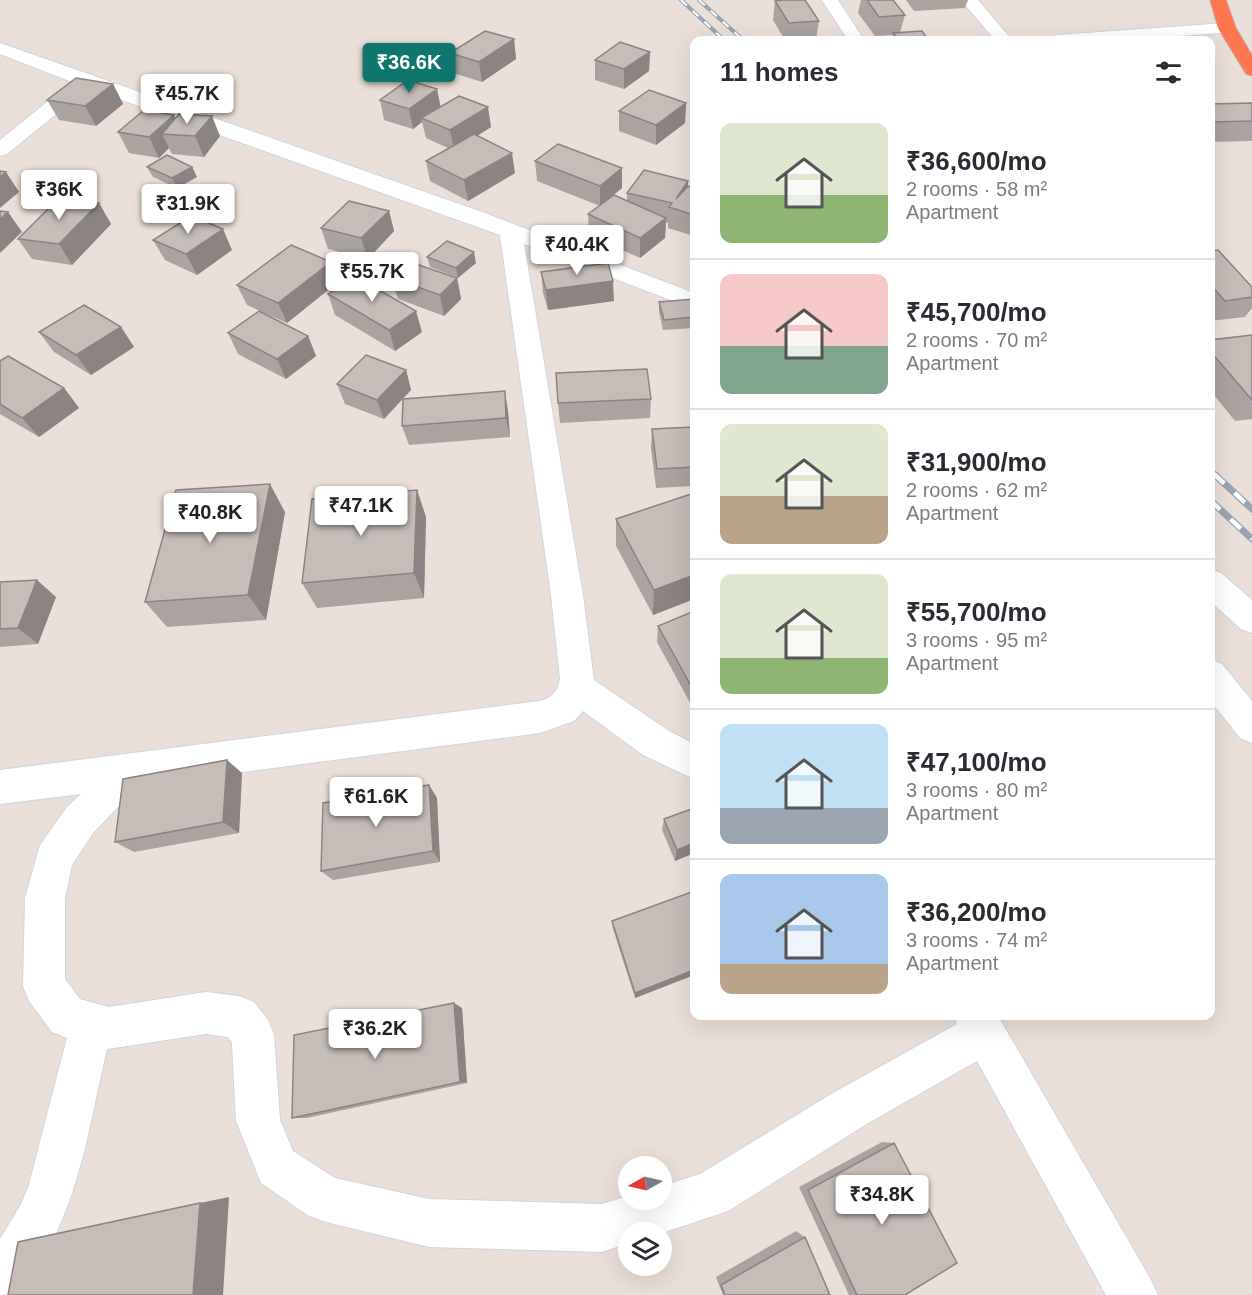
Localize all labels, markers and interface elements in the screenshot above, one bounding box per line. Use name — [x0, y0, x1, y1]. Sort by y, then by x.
pin: ₹36.6K — [360, 43, 458, 94]
text: ₹36.6K — [377, 51, 441, 73]
icon: filters — [1152, 56, 1185, 89]
text: 11 homes — [720, 57, 839, 87]
pin: ₹45.7K — [138, 74, 236, 125]
text: ₹45.7K — [155, 82, 219, 104]
text: ₹36,600/mo — [906, 146, 1047, 176]
icon: home — [768, 147, 840, 219]
pin: ₹36K — [23, 170, 95, 221]
text: ₹36K — [35, 178, 83, 200]
text: 2 rooms · 58 m² — [906, 178, 1047, 200]
pin: ₹31.9K — [139, 184, 237, 235]
text: ₹31.9K — [156, 192, 220, 214]
text: Apartment — [906, 201, 998, 223]
pin: ₹40.4K — [528, 225, 626, 276]
text: ₹40.4K — [545, 233, 609, 255]
pin: ₹55.7K — [323, 252, 421, 303]
text: ₹55.7K — [340, 260, 404, 282]
text: ₹45,700/mo — [906, 297, 1047, 327]
icon: home — [768, 298, 840, 370]
text: 2 rooms · 70 m² — [906, 329, 1047, 351]
text: Apartment — [906, 352, 998, 374]
text: ₹31,900/mo — [906, 447, 1047, 477]
icon: home — [768, 448, 840, 520]
text: 2 rooms · 62 m² — [906, 479, 1047, 501]
pin: ₹47.1K — [312, 486, 410, 537]
pin: ₹40.8K — [161, 493, 259, 544]
text: ₹47.1K — [329, 494, 393, 516]
text: ₹40.8K — [178, 501, 242, 523]
text: Apartment — [906, 502, 998, 524]
text: ₹55,700/mo — [906, 597, 1047, 627]
icon: home — [768, 598, 840, 670]
text: 3 rooms · 95 m² — [906, 629, 1047, 651]
text: Apartment — [906, 652, 998, 674]
text: ₹47,100/mo — [906, 747, 1047, 777]
icon: home — [768, 748, 840, 820]
pin: ₹61.6K — [327, 777, 425, 828]
text: 3 rooms · 80 m² — [906, 779, 1047, 801]
text: ₹61.6K — [344, 785, 408, 807]
text: Apartment — [906, 802, 998, 824]
text: ₹36,200/mo — [906, 897, 1047, 927]
icon: home — [768, 898, 840, 970]
text: 3 rooms · 74 m² — [906, 929, 1047, 951]
text: Apartment — [906, 952, 998, 974]
pin: ₹36.2K — [326, 1009, 424, 1060]
text: ₹36.2K — [343, 1017, 407, 1039]
north arrow — [618, 1156, 672, 1210]
map controls — [618, 1156, 672, 1276]
pin: ₹34.8K — [833, 1175, 931, 1226]
text: ₹34.8K — [850, 1183, 914, 1205]
button: layers — [618, 1222, 672, 1276]

